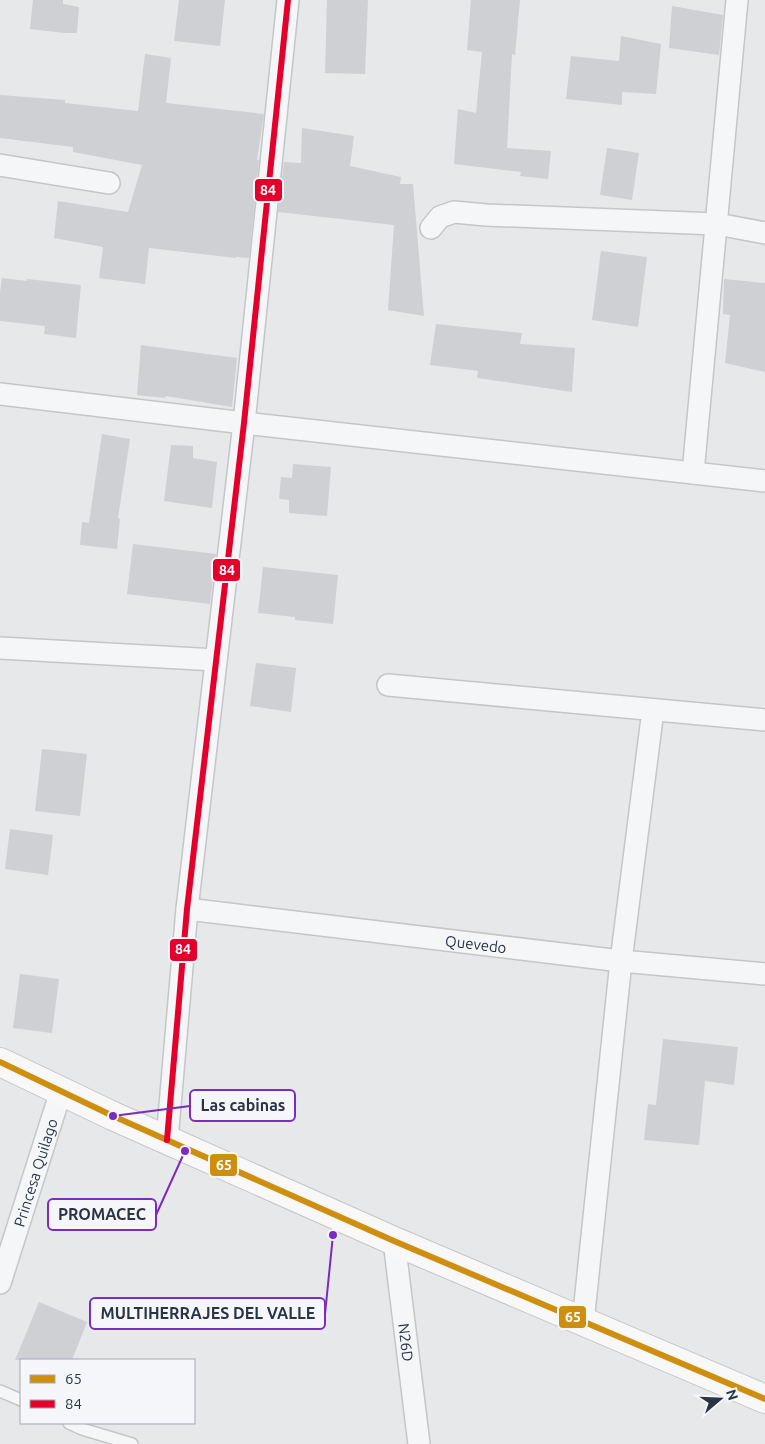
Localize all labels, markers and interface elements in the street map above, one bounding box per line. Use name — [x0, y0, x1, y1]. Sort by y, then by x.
line badge: 84 — [254, 178, 283, 202]
text: 84 — [260, 182, 276, 198]
line badge: 84 — [212, 558, 241, 582]
text: 84 — [219, 562, 235, 578]
street label: Quevedo — [444, 932, 508, 956]
line badge: 84 — [169, 938, 198, 962]
text: 84 — [175, 941, 191, 957]
callout: Las cabinas — [190, 1090, 295, 1121]
text: Las cabinas — [201, 1096, 285, 1114]
street label: Princesa Quilago — [10, 1116, 60, 1229]
line badge: 65 — [209, 1153, 238, 1177]
text: 65 — [216, 1157, 232, 1173]
callout: PROMACEC — [48, 1199, 156, 1230]
text: PROMACEC — [58, 1205, 146, 1223]
callout: MULTIHERRAJES DEL VALLE — [90, 1298, 325, 1329]
text: MULTIHERRAJES DEL VALLE — [101, 1304, 315, 1322]
line badge: 65 — [558, 1305, 587, 1329]
text: 65 — [565, 1309, 581, 1325]
street label: N26D — [396, 1322, 417, 1362]
legend — [20, 1359, 195, 1424]
text: 65 — [65, 1370, 82, 1387]
north arrow — [695, 1374, 745, 1424]
text: N — [723, 1387, 742, 1402]
text: 84 — [65, 1395, 82, 1412]

